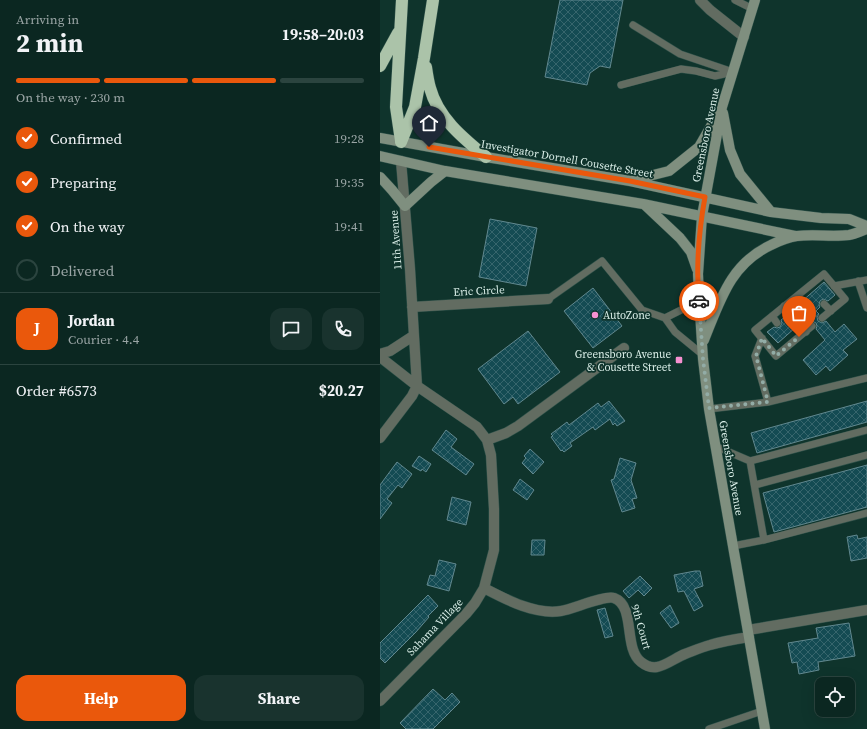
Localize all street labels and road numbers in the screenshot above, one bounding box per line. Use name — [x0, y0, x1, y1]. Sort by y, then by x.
street label: Greensboro Avenue — [689, 86, 723, 184]
street label: Investigator Dornell Cousette Street — [480, 136, 654, 182]
street label: 11th Avenue — [386, 209, 406, 270]
street label: Eric Circle — [453, 282, 505, 300]
street label: Greensboro Avenue — [715, 419, 747, 517]
street label: Sahama Village — [404, 595, 467, 659]
street label: 9th Court — [627, 603, 655, 652]

